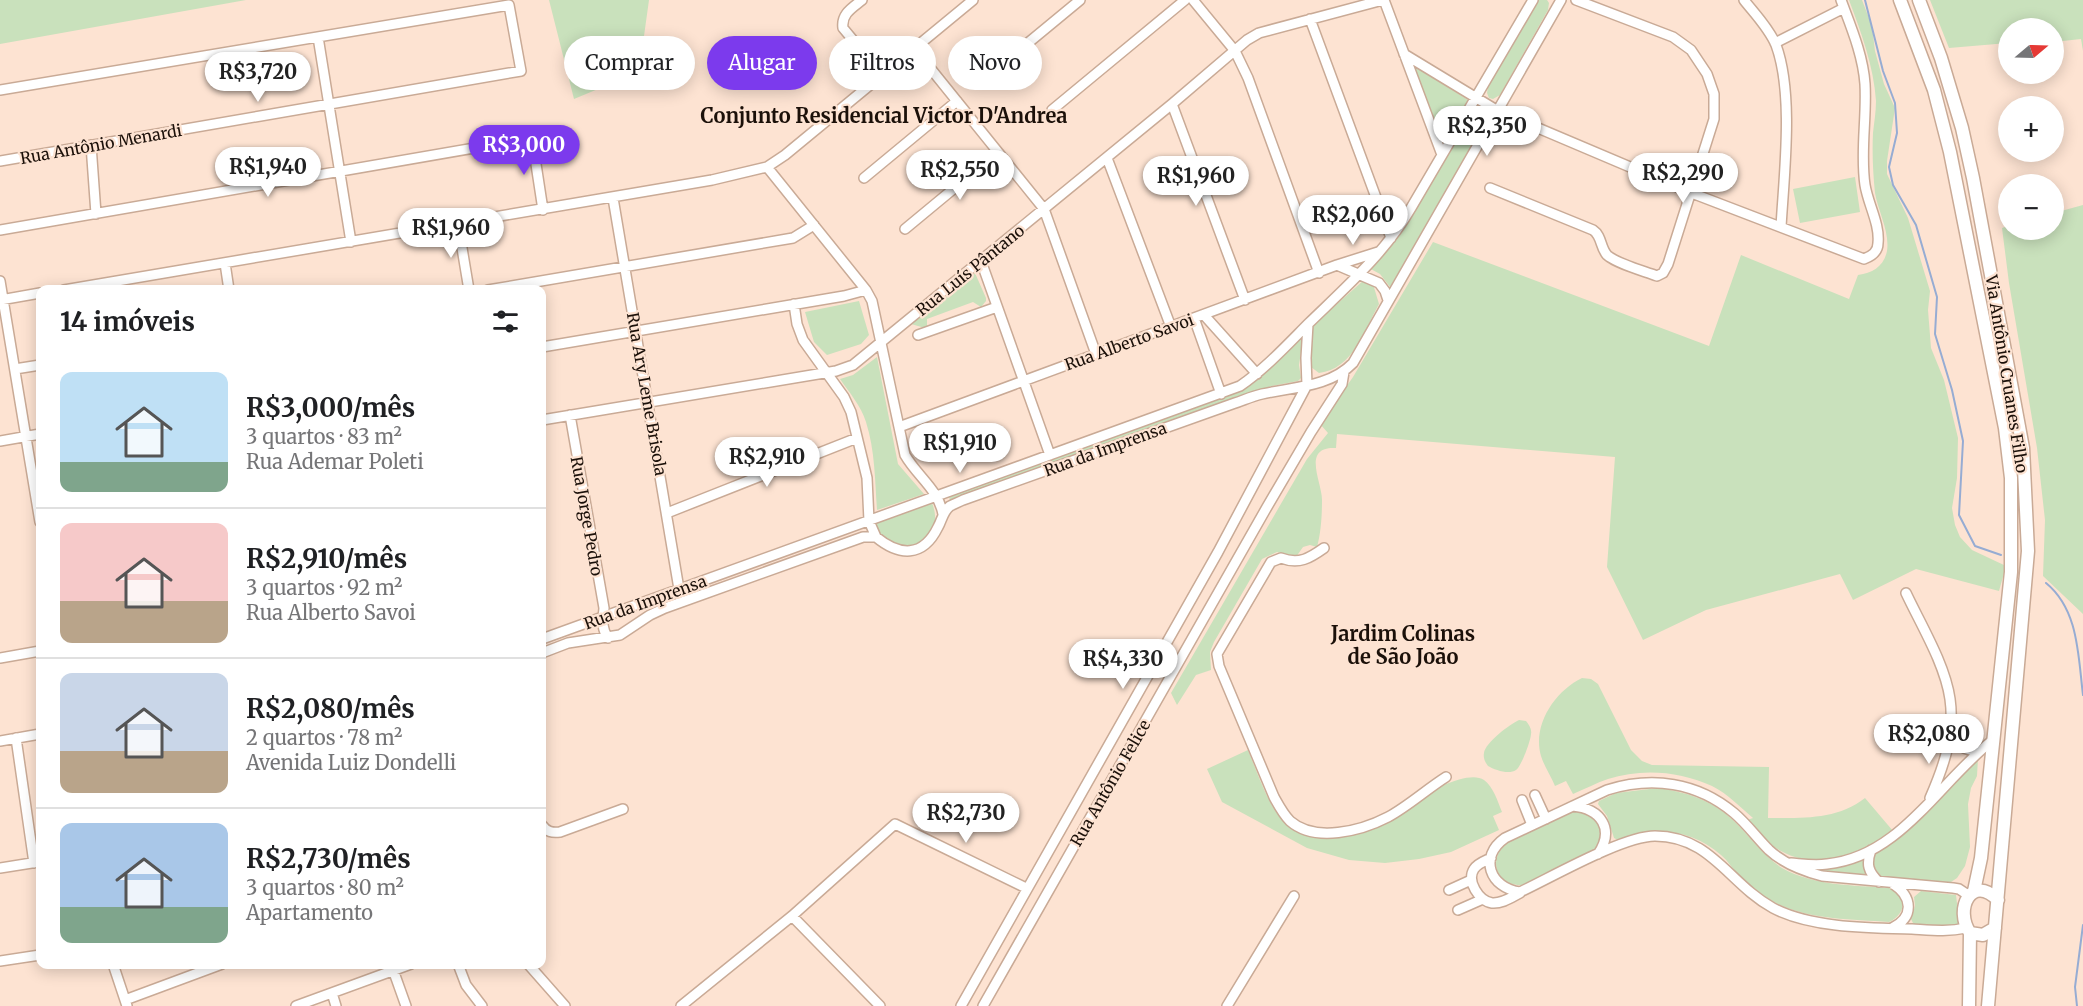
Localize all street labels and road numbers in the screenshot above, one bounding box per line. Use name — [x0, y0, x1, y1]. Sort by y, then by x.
street label: Rua Antônio Menardi — [19, 120, 183, 168]
street label: Rua Luís Pântano — [912, 220, 1028, 320]
street label: Via Antônio Cruanes Filho — [1981, 273, 2033, 474]
street label: Rua Alberto Savoi — [1062, 309, 1196, 375]
street label: Rua Ary Leme Brisola — [623, 311, 671, 478]
street label: Rua da Imprensa — [1041, 417, 1169, 480]
street label: Rua Jorge Pedro — [567, 455, 607, 577]
street label: Rua da Imprensa — [581, 570, 709, 633]
street label: Rua Antônio Felice — [1066, 716, 1154, 850]

